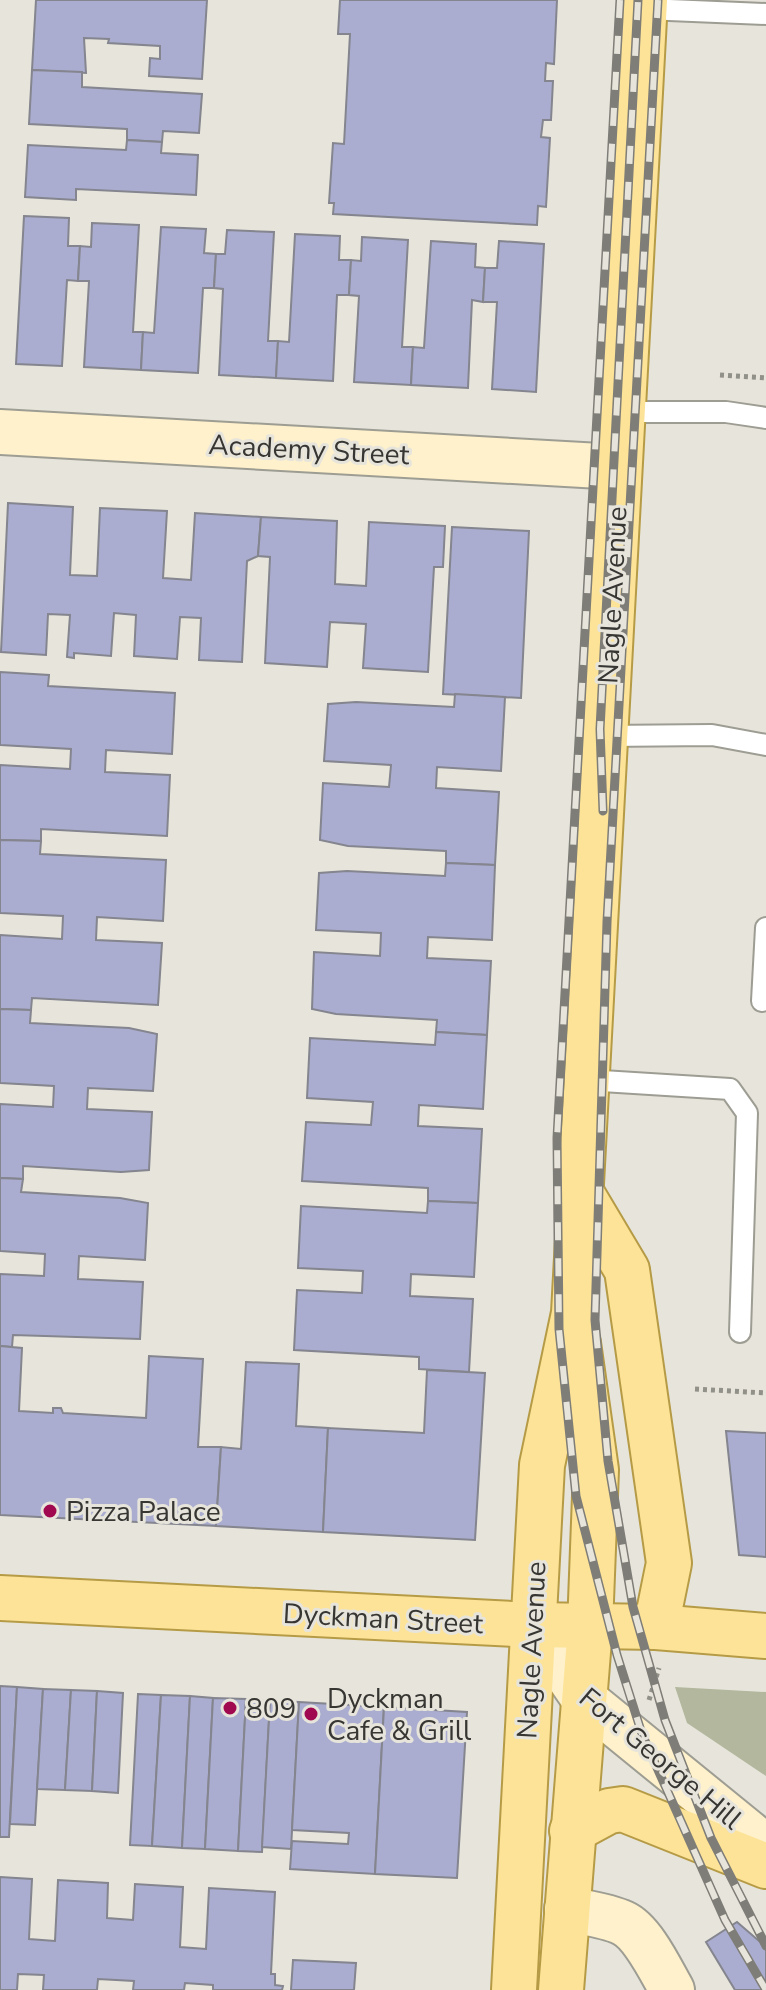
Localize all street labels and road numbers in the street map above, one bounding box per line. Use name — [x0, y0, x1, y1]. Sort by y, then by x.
street label: Academy Street — [208, 426, 410, 474]
street label: Nagle Avenue — [589, 505, 637, 685]
street label: Nagle Avenue — [508, 1560, 556, 1740]
street label: Dyckman Street — [282, 1595, 484, 1643]
street label: Fort George Hill — [571, 1679, 750, 1839]

